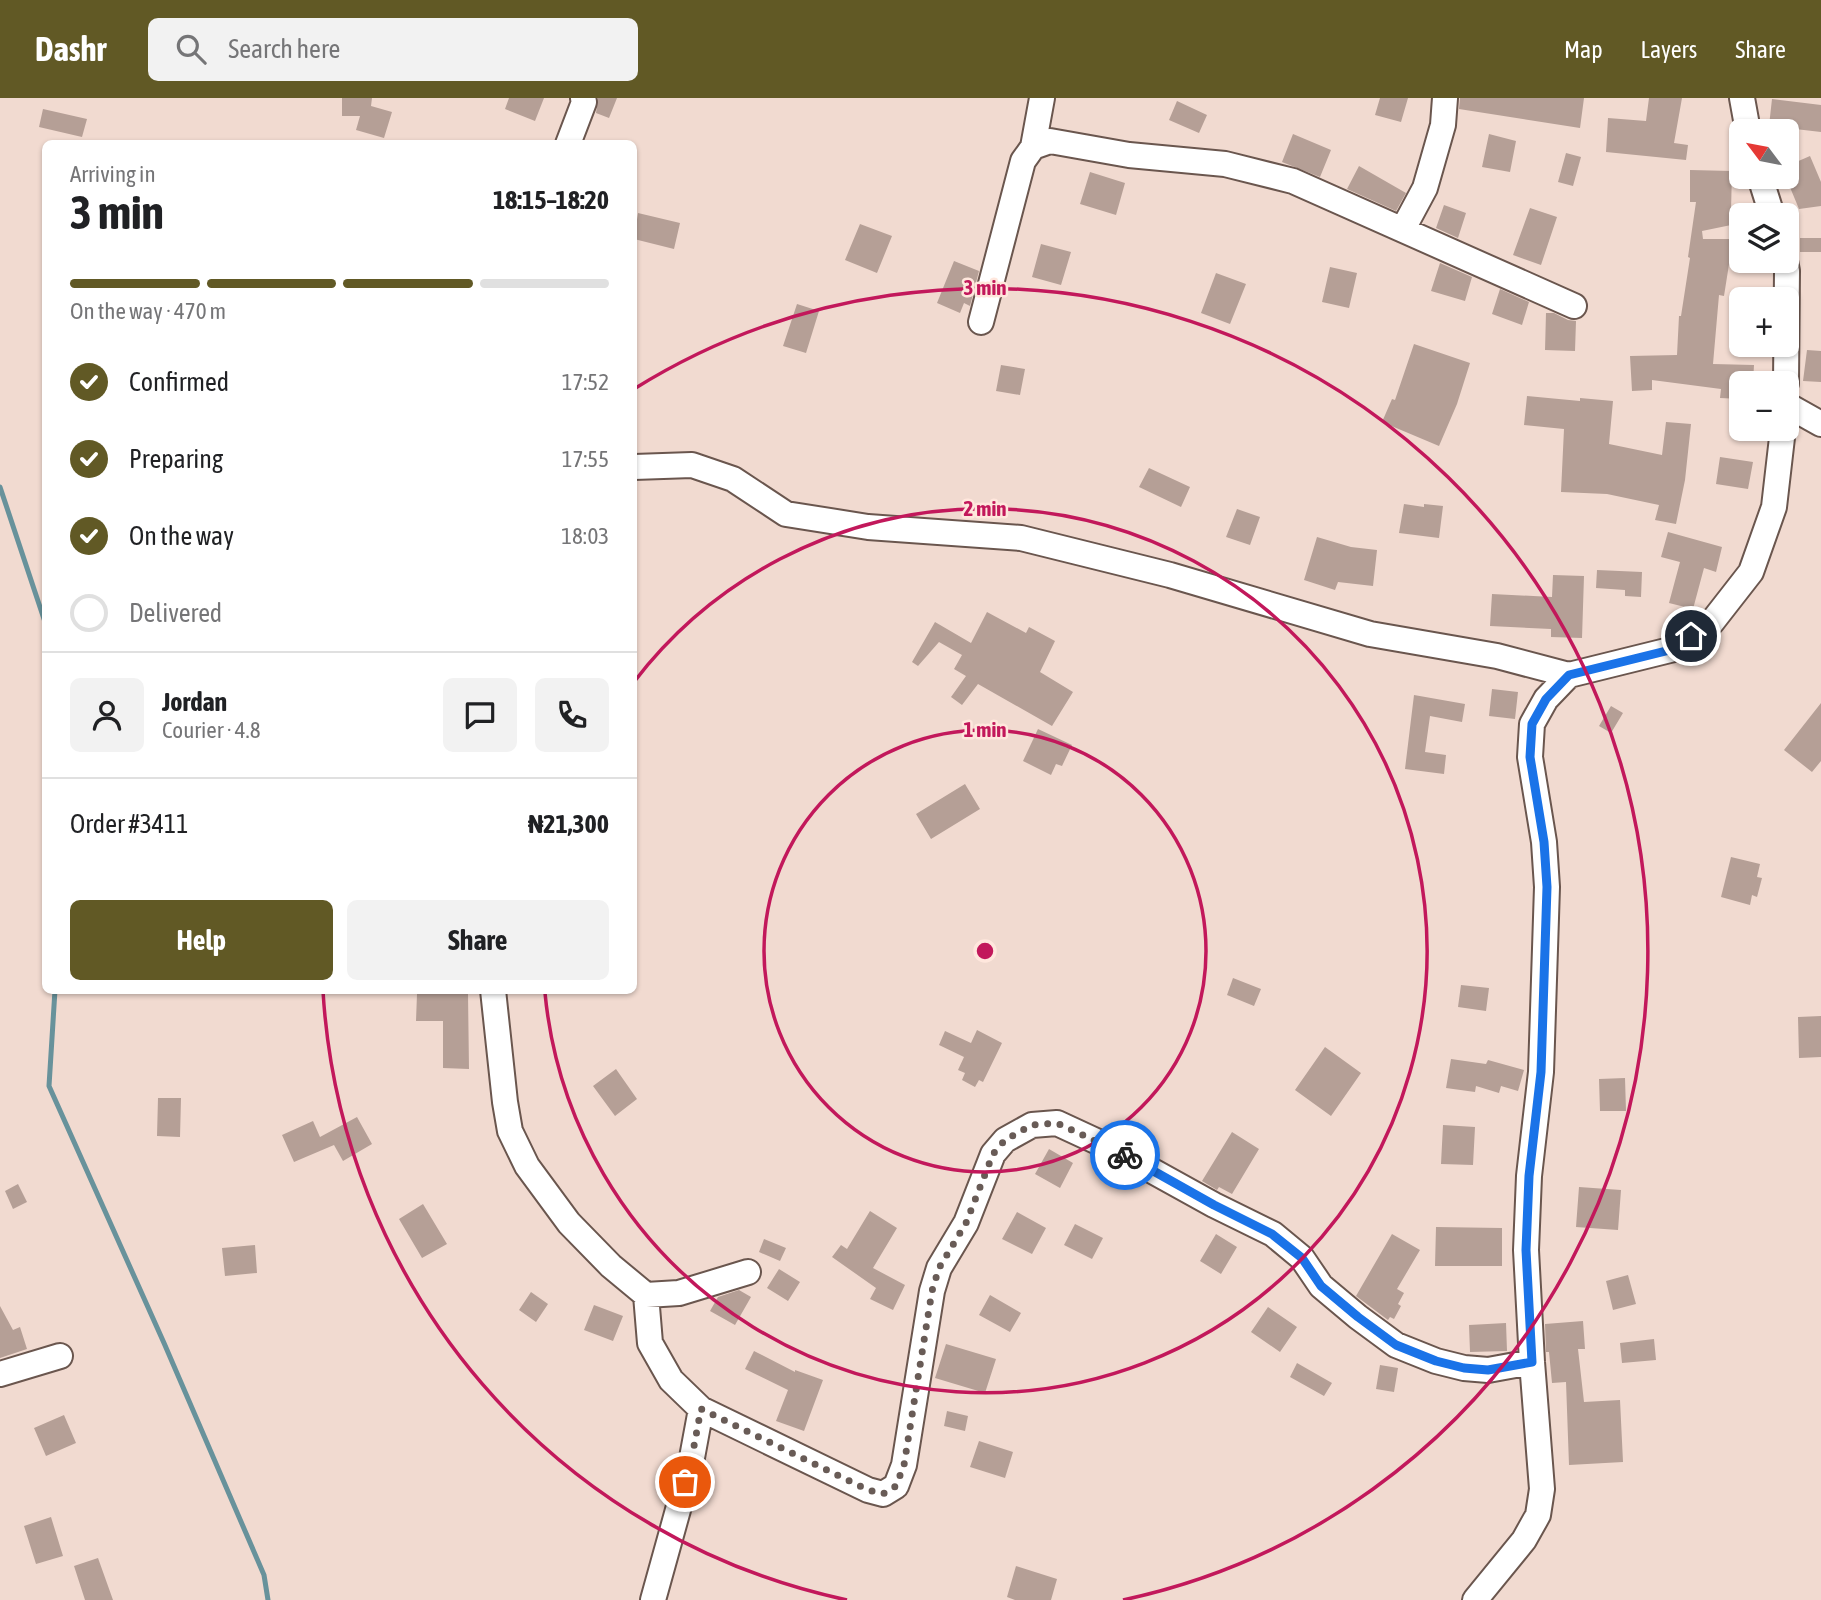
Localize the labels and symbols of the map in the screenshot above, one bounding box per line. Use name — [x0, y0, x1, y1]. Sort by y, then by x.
north arrow — [1729, 119, 1799, 189]
text: 3 min — [964, 275, 1006, 299]
text: 2 min — [964, 496, 1006, 520]
pin — [1661, 606, 1721, 666]
text: 1 min — [964, 717, 1006, 741]
centre of rings — [973, 939, 997, 963]
courier — [1090, 1120, 1160, 1190]
pin — [655, 1452, 715, 1512]

